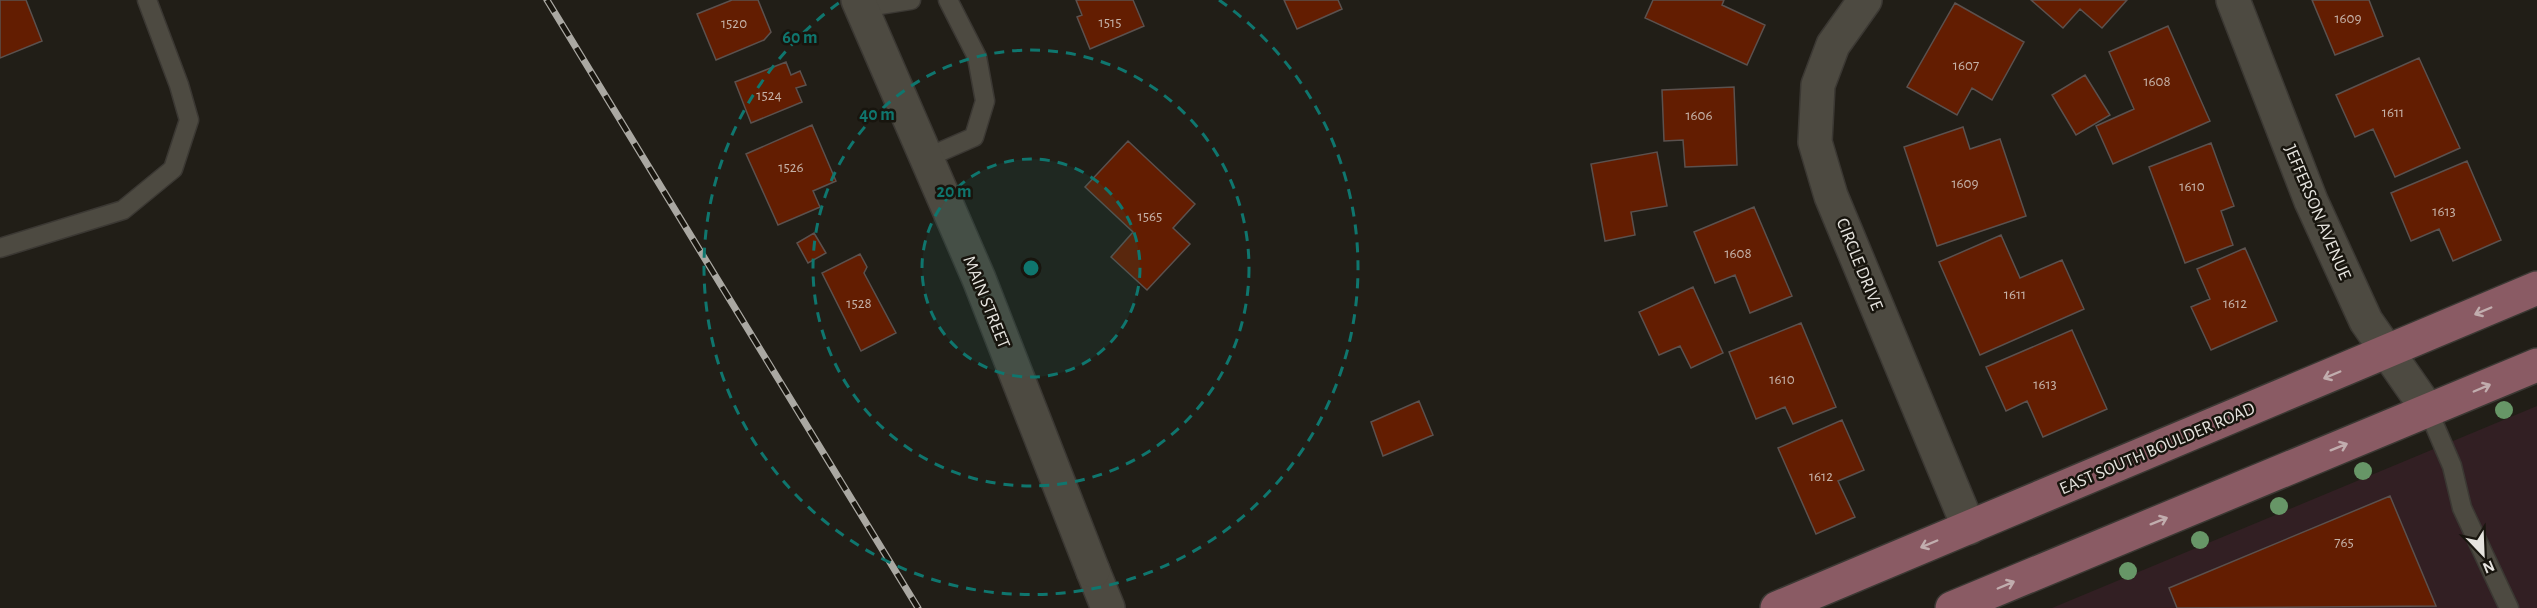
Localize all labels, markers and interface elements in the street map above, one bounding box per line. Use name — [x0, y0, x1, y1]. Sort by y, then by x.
house number: 1609 — [2334, 11, 2362, 26]
house number: 1515 — [1099, 15, 1121, 30]
house number: 1520 — [721, 16, 747, 31]
text: 60 m — [782, 29, 818, 47]
house number: 1607 — [1953, 58, 1979, 73]
house number: 1608 — [2143, 74, 2171, 89]
house number: 1524 — [756, 88, 782, 103]
house number: 1611 — [2382, 105, 2404, 120]
text: 40 m — [859, 106, 895, 124]
house number: 1606 — [1685, 108, 1713, 123]
street label: JEFFERSON AVENUE — [2281, 142, 2354, 283]
house number: 1526 — [778, 160, 804, 175]
house number: 1609 — [1951, 176, 1979, 191]
house number: 1610 — [2179, 179, 2205, 194]
text: 20 m — [936, 183, 972, 201]
house number: 1613 — [2432, 204, 2456, 219]
house number: 1565 — [1138, 209, 1162, 224]
street label: CIRCLE DRIVE — [1832, 216, 1886, 313]
house number: 1608 — [1724, 246, 1752, 261]
street label: MAIN STREET — [959, 254, 1013, 351]
centre of rings — [1021, 258, 1041, 278]
house number: 1611 — [2004, 287, 2026, 302]
house number: 1528 — [846, 296, 872, 311]
house number: 1612 — [2223, 296, 2247, 311]
one-way arrow — [2474, 306, 2493, 317]
one-way arrow — [2323, 370, 2341, 381]
house number: 1610 — [1769, 372, 1795, 387]
house number: 1613 — [2033, 377, 2057, 392]
one-way arrow — [2472, 382, 2491, 393]
street label: EAST SOUTH BOULDER ROAD — [2057, 400, 2258, 498]
one-way arrow — [2329, 441, 2348, 452]
house number: 1612 — [1809, 469, 1833, 484]
one-way arrow — [2149, 515, 2167, 526]
north arrow — [2453, 524, 2513, 584]
house number: 765 — [2334, 535, 2354, 550]
one-way arrow — [1921, 539, 1939, 550]
text: N — [2480, 557, 2497, 576]
one-way arrow — [1997, 579, 2015, 590]

